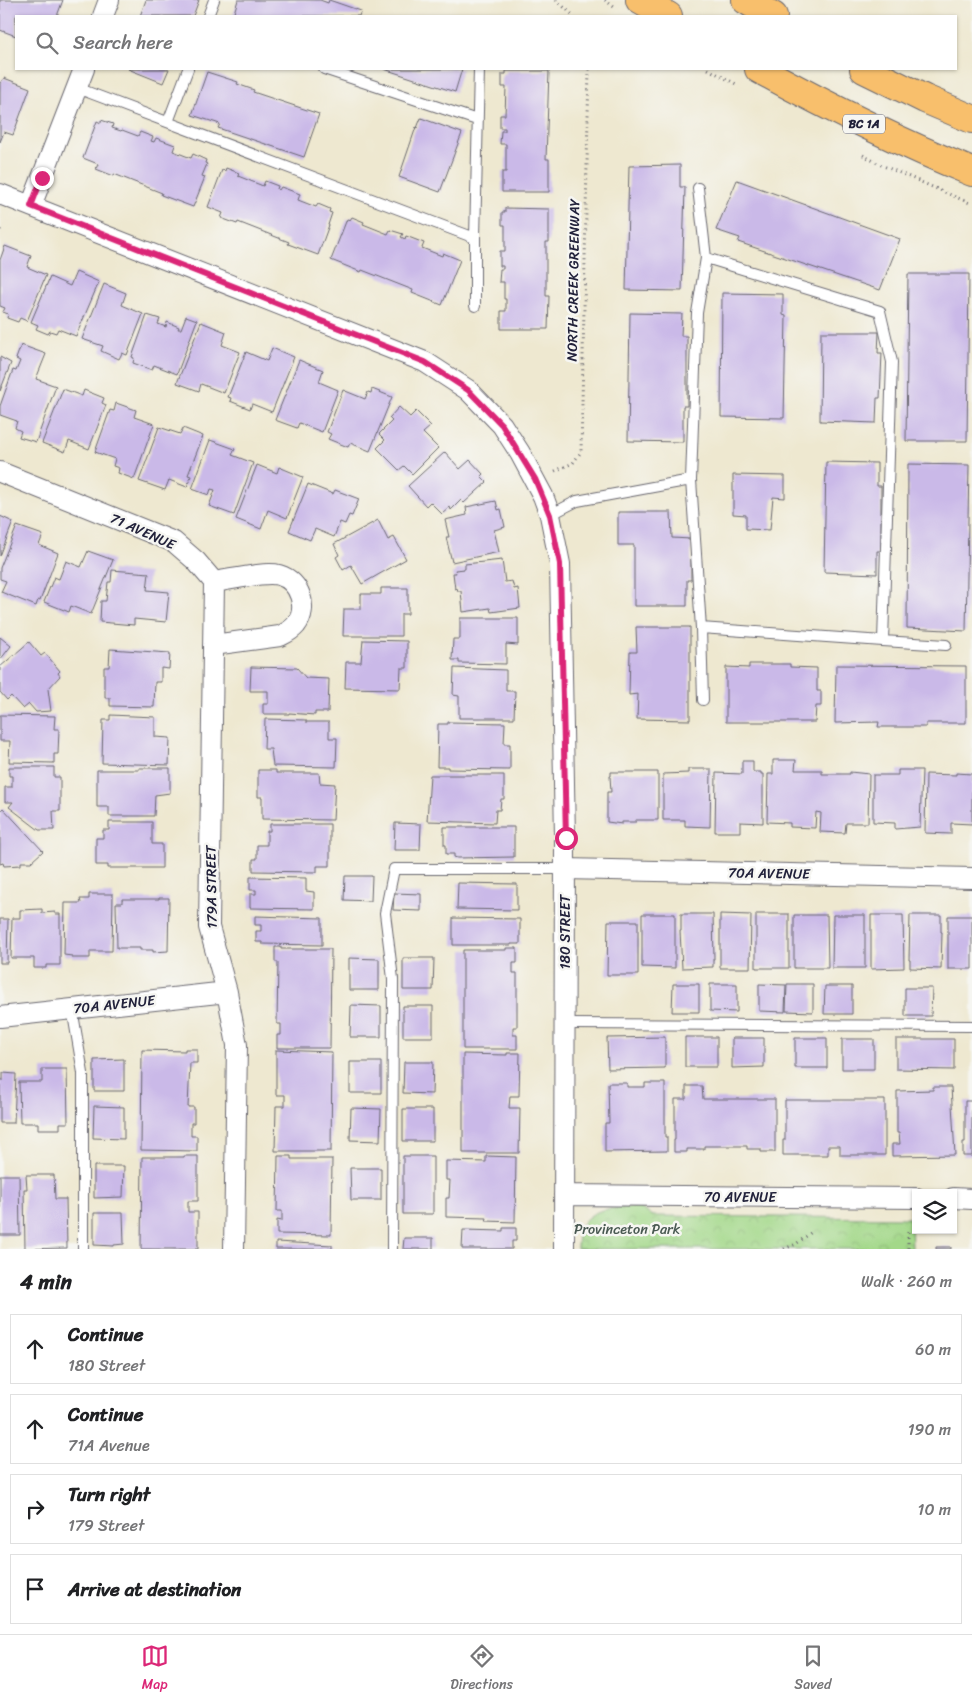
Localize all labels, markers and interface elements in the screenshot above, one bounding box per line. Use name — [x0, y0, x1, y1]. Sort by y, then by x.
search box — [15, 15, 957, 70]
text: Search here — [73, 26, 173, 59]
icon: search — [33, 29, 61, 57]
road number: BC 1A — [843, 115, 885, 134]
route end — [31, 167, 54, 190]
street label: NORTH CREEK GREENWAY — [560, 198, 587, 362]
street label: 71 AVENUE — [106, 506, 181, 557]
route start — [555, 827, 578, 850]
street label: 179A STREET — [198, 844, 225, 929]
street label: 70A AVENUE — [728, 860, 811, 887]
street label: 180 STREET — [553, 893, 578, 969]
street label: 70A AVENUE — [72, 988, 157, 1021]
street label: 70 AVENUE — [704, 1185, 777, 1210]
map controls — [912, 1189, 957, 1234]
button: layers — [912, 1189, 957, 1234]
park label: Provinceton Park — [574, 1217, 681, 1242]
text: 4 min — [20, 1263, 72, 1301]
text: Walk · 260 m — [861, 1267, 952, 1296]
text: Continue — [68, 1318, 144, 1351]
icon: ahead — [21, 1335, 49, 1363]
text: 60 m — [915, 1335, 951, 1364]
text: 180 Street — [68, 1351, 145, 1380]
text: Continue — [68, 1398, 144, 1431]
icon: ahead — [21, 1415, 49, 1443]
text: 190 m — [908, 1415, 951, 1444]
text: 71A Avenue — [68, 1431, 150, 1460]
text: Turn right — [68, 1478, 150, 1511]
icon: right — [21, 1495, 49, 1523]
text: 10 m — [918, 1495, 951, 1524]
text: 179 Street — [68, 1511, 144, 1540]
text: Arrive at destination — [68, 1573, 241, 1606]
icon: arrive — [21, 1575, 49, 1603]
tab: Map — [141, 1642, 169, 1697]
tab: Directions — [450, 1642, 513, 1697]
tab: Saved — [794, 1642, 831, 1697]

